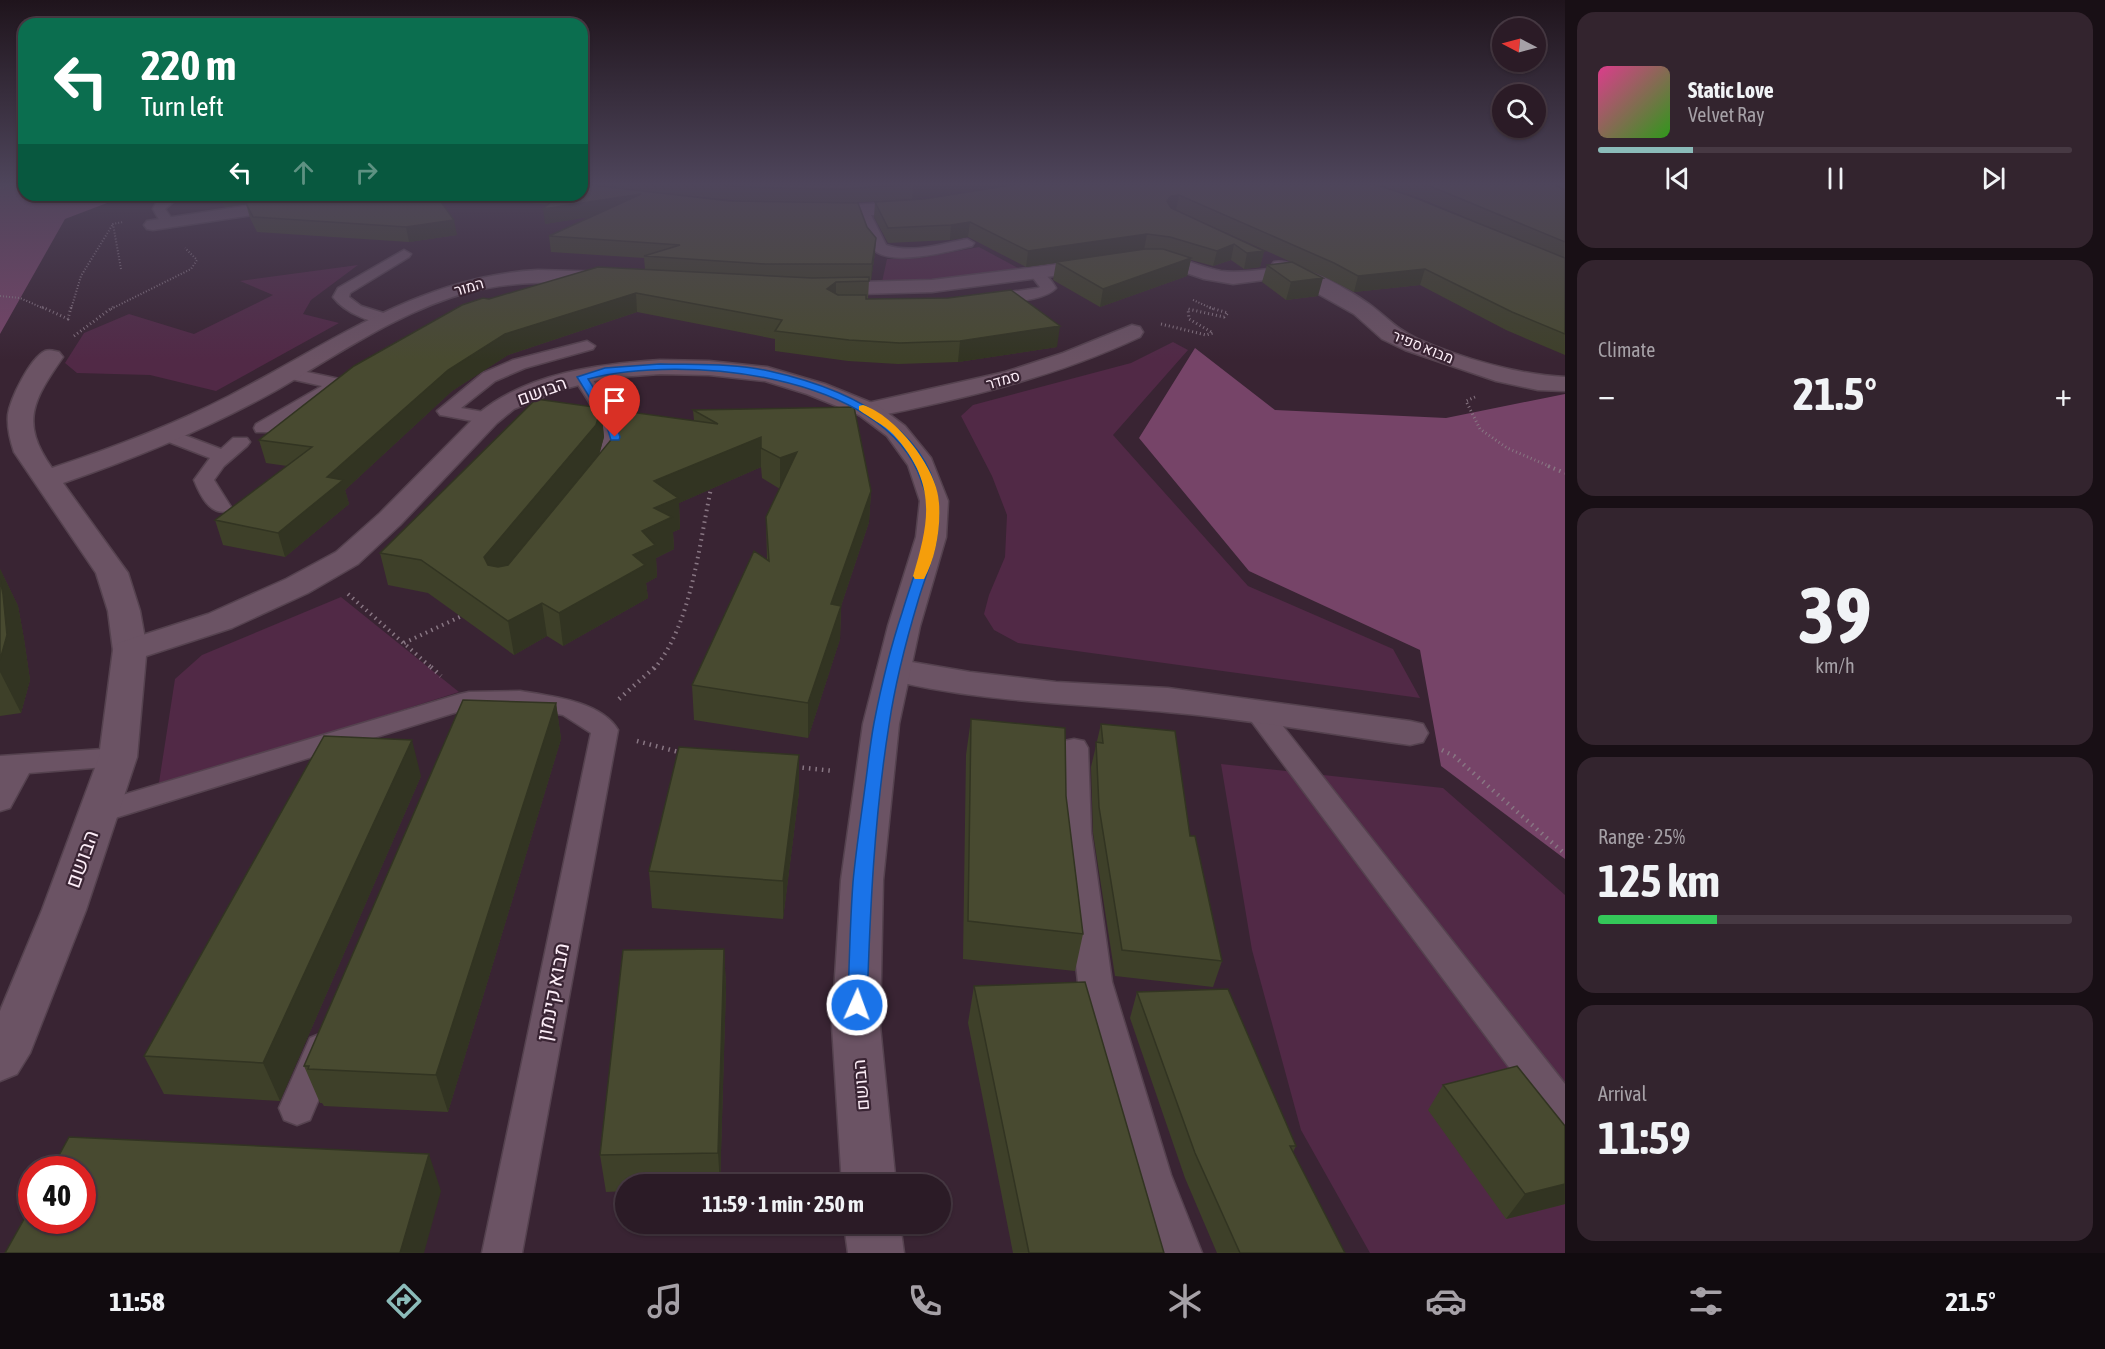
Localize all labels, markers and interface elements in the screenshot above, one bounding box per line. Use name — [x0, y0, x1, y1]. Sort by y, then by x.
north arrow — [1492, 18, 1546, 72]
map controls — [1492, 18, 1546, 138]
text: 220 m — [141, 41, 236, 89]
icon: left — [42, 42, 120, 120]
text: Static Love — [1688, 77, 1774, 103]
button: search — [1492, 84, 1546, 138]
text: Turn left — [141, 91, 224, 122]
text: Velvet Ray — [1688, 103, 1765, 126]
icon: left — [224, 156, 257, 189]
icon: ahead — [287, 156, 320, 189]
icon: right — [350, 156, 383, 189]
icon: previous — [1661, 162, 1694, 195]
icon: pause — [1819, 162, 1852, 195]
icon: next — [1977, 162, 2010, 195]
street label: המור — [452, 274, 486, 299]
street label: מבוא ספיר — [1390, 327, 1456, 366]
text: Climate — [1598, 338, 1655, 361]
street label: סמדר — [984, 367, 1022, 392]
text: 21.5° — [1793, 368, 1877, 420]
street label: הבושם — [514, 372, 569, 409]
pin — [589, 375, 640, 437]
text: − — [1598, 375, 1615, 413]
text: + — [2055, 375, 2072, 413]
icon: arrive — [598, 384, 631, 417]
text: 39 — [1798, 570, 1872, 660]
text: km/h — [1815, 654, 1855, 677]
text: Range · 25% — [1598, 825, 1685, 848]
street label: הבושם — [60, 827, 103, 891]
text: 125 km — [1598, 855, 1720, 907]
street label: מבוא קינמון — [531, 941, 573, 1043]
position arrow — [825, 973, 889, 1037]
street label: הבושם — [848, 1059, 873, 1111]
text: Arrival — [1598, 1082, 1647, 1105]
text: 11:59 — [1598, 1112, 1691, 1164]
speed limit sign: 40 — [18, 1156, 96, 1234]
text: 11:59 · 1 min · 250 m — [702, 1191, 864, 1217]
icon: directions — [383, 1280, 425, 1322]
icon: music — [644, 1280, 686, 1322]
icon: phone — [904, 1280, 946, 1322]
icon: climate — [1164, 1280, 1206, 1322]
icon: car — [1425, 1280, 1467, 1322]
icon: filters — [1685, 1280, 1727, 1322]
text: 11:58 — [109, 1286, 165, 1317]
text: 21.5° — [1945, 1286, 1996, 1317]

